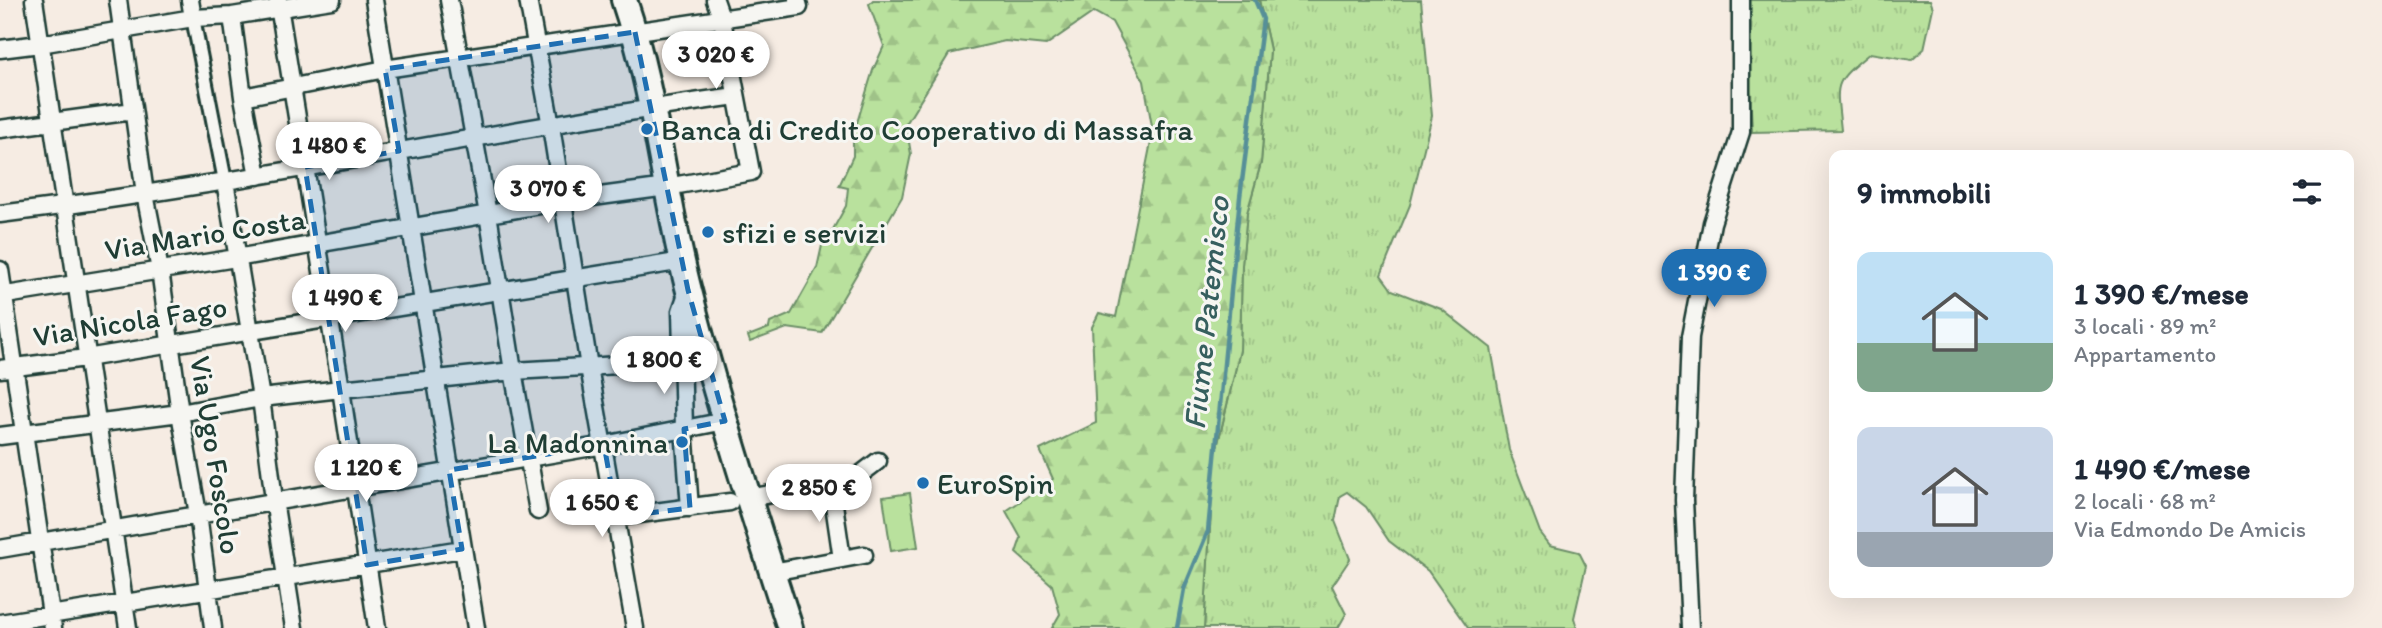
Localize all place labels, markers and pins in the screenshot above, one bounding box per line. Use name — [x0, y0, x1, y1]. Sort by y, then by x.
pin: 3 020 € — [651, 32, 781, 91]
place label: Banca di Credito Cooperativo di Massafra — [661, 111, 1194, 148]
marker: Banca di Credito Cooperativo di Massafra — [639, 121, 655, 137]
pin: 1 480 € — [264, 122, 394, 182]
pin: 3 070 € — [483, 166, 613, 225]
place label: sfizi e servizi — [722, 214, 887, 251]
marker: sfizi e servizi — [700, 224, 716, 240]
pin: 1 390 € — [1649, 250, 1779, 309]
pin: 1 490 € — [280, 274, 410, 334]
pin: 1 800 € — [599, 336, 729, 396]
place label: La Madonnina — [487, 424, 668, 461]
marker: La Madonnina — [674, 434, 690, 450]
pin: 1 120 € — [301, 444, 431, 504]
pin: 2 850 € — [754, 464, 884, 524]
place label: EuroSpin — [937, 465, 1053, 502]
marker: EuroSpin — [915, 475, 931, 491]
pin: 1 650 € — [537, 480, 667, 539]

